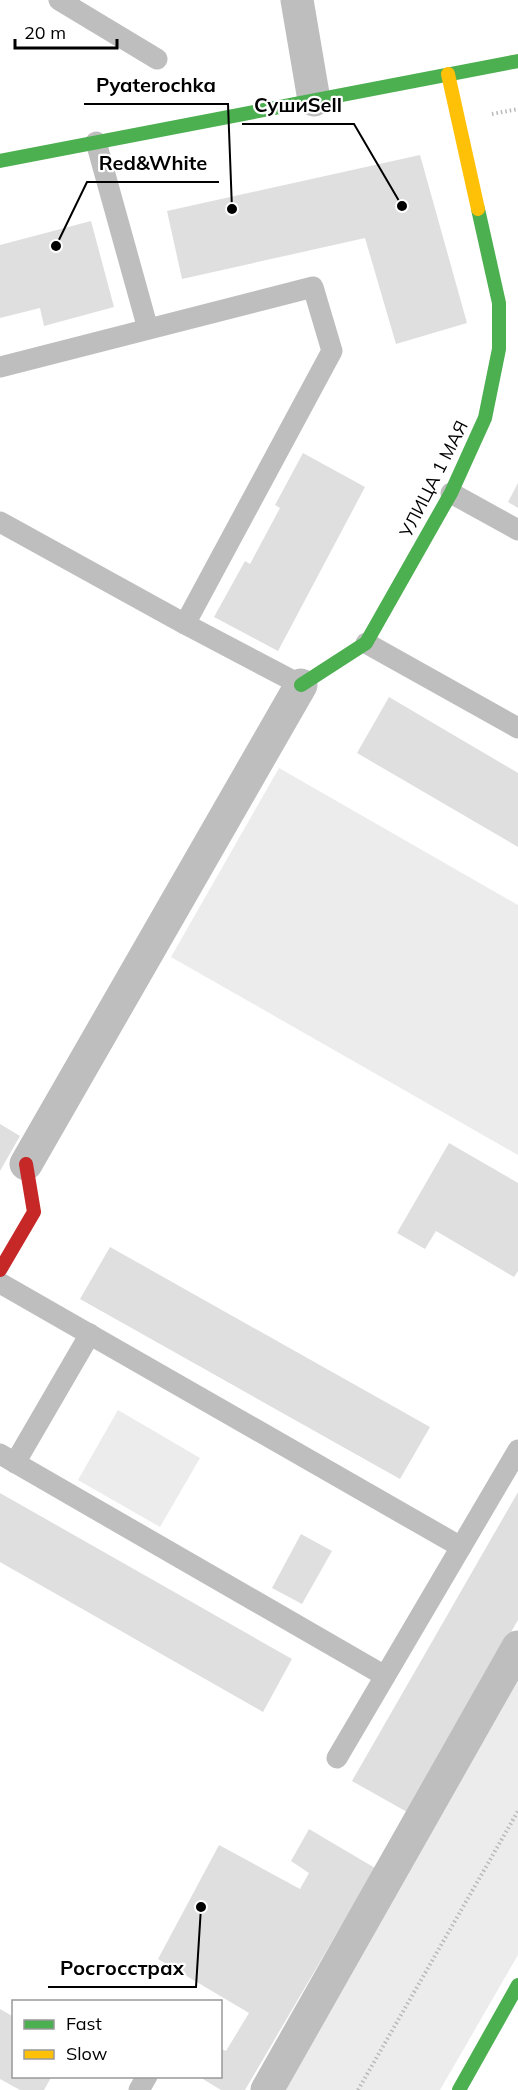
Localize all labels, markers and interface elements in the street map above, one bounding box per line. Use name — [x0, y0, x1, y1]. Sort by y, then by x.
scale bar — [15, 12, 117, 50]
text: 20 m — [24, 21, 66, 44]
callout: Pyaterochka — [84, 66, 228, 104]
text: Pyaterochka — [96, 72, 216, 97]
callout: СушиSell — [242, 86, 354, 124]
text: СушиSell — [254, 92, 342, 117]
callout: Red&White — [87, 144, 219, 182]
text: Red&White — [99, 150, 207, 175]
street label: УЛИЦА 1 МАЯ — [394, 416, 473, 542]
callout: Росгосстрах — [48, 1949, 196, 1987]
text: Росгосстрах — [60, 1955, 185, 1980]
legend — [12, 2000, 222, 2078]
text: Fast — [66, 2012, 102, 2035]
text: Slow — [66, 2042, 108, 2065]

